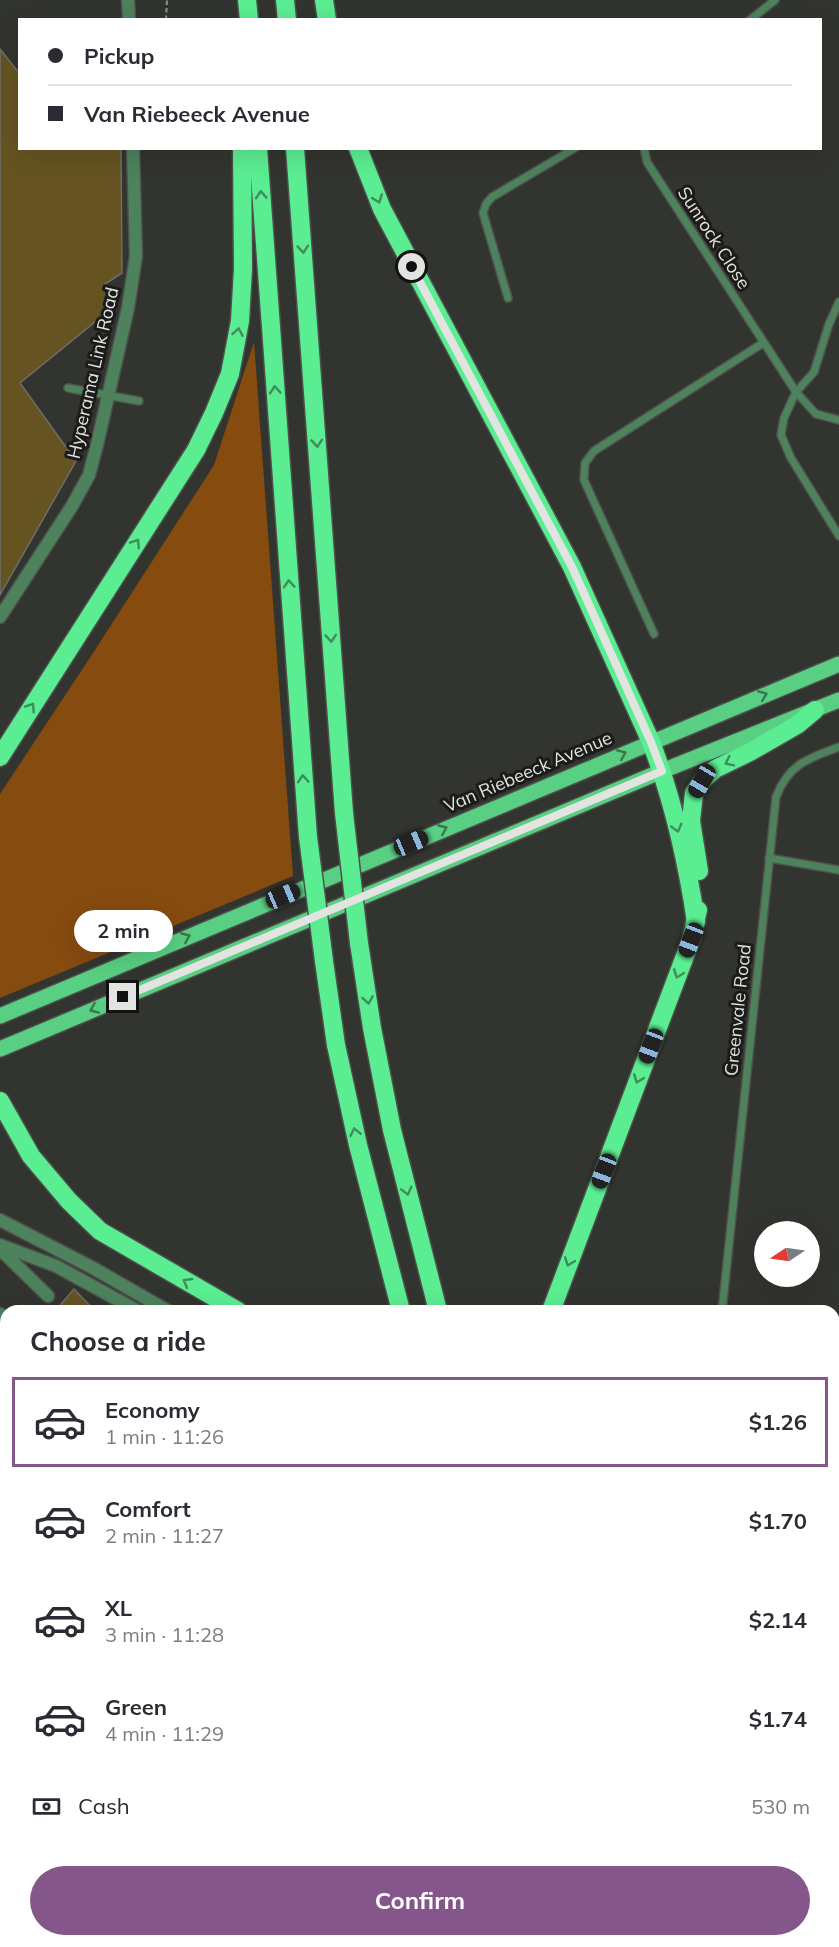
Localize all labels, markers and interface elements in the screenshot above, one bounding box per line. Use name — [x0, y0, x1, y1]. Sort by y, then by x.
text: Pickup — [84, 42, 154, 70]
text: Van Riebeeck Avenue — [84, 100, 310, 128]
street label: Sunrock Close — [673, 182, 756, 293]
one-way arrow — [255, 191, 268, 200]
one-way arrow — [370, 193, 383, 204]
one-way arrow — [296, 244, 309, 253]
route start — [398, 253, 425, 280]
street label: Hyperama Link Road — [62, 285, 123, 461]
one-way arrow — [231, 327, 244, 337]
one-way arrow — [269, 385, 282, 394]
one-way arrow — [310, 439, 323, 448]
one-way arrow — [129, 539, 141, 549]
one-way arrow — [283, 580, 296, 589]
one-way arrow — [324, 633, 337, 642]
one-way arrow — [757, 690, 768, 702]
one-way arrow — [24, 703, 35, 714]
street label: Van Riebeeck Avenue — [440, 726, 615, 817]
one-way arrow — [616, 749, 627, 761]
one-way arrow — [725, 755, 736, 767]
car — [685, 761, 719, 801]
one-way arrow — [297, 774, 310, 783]
one-way arrow — [670, 823, 683, 833]
one-way arrow — [436, 824, 447, 836]
car — [391, 828, 431, 858]
car — [263, 881, 303, 911]
callout: 2 min — [74, 910, 172, 952]
text: 2 min — [97, 918, 150, 943]
car — [676, 920, 706, 960]
one-way arrow — [179, 932, 190, 944]
street label: Greenvale Road — [719, 943, 756, 1077]
one-way arrow — [673, 968, 686, 978]
route end — [109, 983, 136, 1010]
one-way arrow — [361, 995, 374, 1005]
one-way arrow — [90, 1002, 101, 1014]
car — [636, 1026, 666, 1066]
one-way arrow — [633, 1073, 646, 1084]
one-way arrow — [349, 1127, 362, 1137]
car — [589, 1151, 619, 1191]
one-way arrow — [400, 1186, 413, 1196]
north arrow — [754, 1221, 820, 1287]
map controls — [754, 1221, 820, 1287]
one-way arrow — [564, 1255, 576, 1266]
one-way arrow — [183, 1278, 193, 1289]
text: Choose a ride — [30, 1324, 206, 1358]
icon: car — [33, 1395, 87, 1449]
text: Economy — [105, 1396, 200, 1424]
text: $1.26 — [749, 1408, 807, 1436]
text: 1 min · 11:26 — [105, 1424, 224, 1449]
icon: car — [33, 1494, 87, 1548]
text: Comfort — [105, 1495, 191, 1523]
text: $1.70 — [749, 1507, 807, 1535]
text: 2 min · 11:27 — [105, 1523, 224, 1548]
icon: car — [33, 1593, 87, 1647]
text: XL — [105, 1594, 132, 1622]
text: $2.14 — [749, 1606, 807, 1634]
text: 3 min · 11:28 — [105, 1622, 224, 1647]
icon: car — [33, 1692, 87, 1746]
text: Green — [105, 1693, 167, 1721]
text: $1.74 — [749, 1705, 807, 1733]
text: 4 min · 11:29 — [105, 1721, 224, 1746]
icon: cash — [30, 1790, 63, 1823]
text: Cash — [78, 1792, 130, 1820]
text: 530 m — [751, 1794, 810, 1819]
button: Confirm — [30, 1866, 810, 1935]

